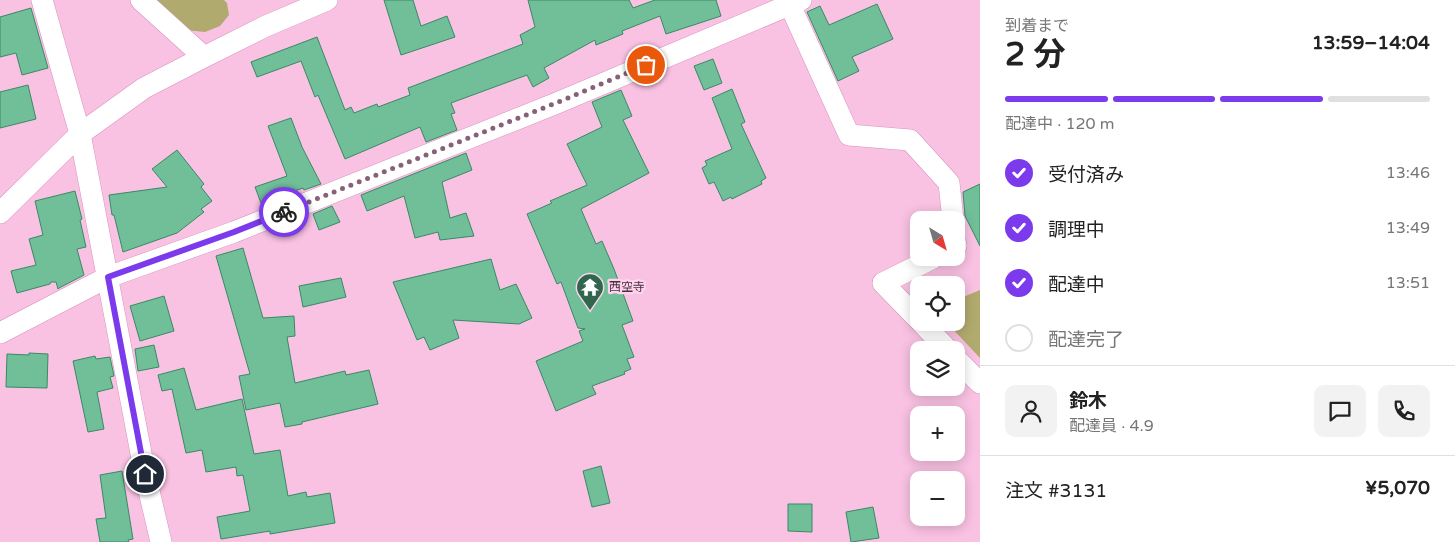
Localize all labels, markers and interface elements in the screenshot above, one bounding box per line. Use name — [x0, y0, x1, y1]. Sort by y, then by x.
text: 到着まで — [1005, 16, 1069, 36]
text: 13:59–14:04 — [1312, 32, 1430, 54]
text: 2 分 — [1005, 36, 1065, 74]
pin — [625, 44, 667, 86]
icon: bag — [632, 51, 660, 79]
text: 配達中 · 120 m — [1005, 114, 1114, 134]
icon: check — [1005, 159, 1033, 187]
text: 13:46 — [1386, 163, 1430, 183]
text: 受付済み — [1048, 164, 1124, 186]
courier — [259, 187, 309, 237]
icon: bike — [270, 198, 298, 226]
north arrow — [910, 211, 965, 266]
map controls — [910, 211, 965, 526]
icon: check — [1005, 214, 1033, 242]
text: 13:49 — [1386, 218, 1430, 238]
text: 調理中 — [1048, 219, 1105, 241]
icon: check — [1005, 269, 1033, 297]
temple icon: 西空寺 — [575, 272, 605, 311]
text: 13:51 — [1386, 273, 1430, 293]
text: 配達中 — [1048, 274, 1105, 296]
button: locate — [910, 276, 965, 331]
place label: 西空寺 — [609, 280, 645, 294]
text: 配達完了 — [1048, 329, 1124, 351]
button: layers — [910, 341, 965, 396]
button: person — [1005, 385, 1057, 437]
button: chat — [1314, 385, 1366, 437]
button: phone — [1378, 385, 1430, 437]
text: 鈴木 — [1069, 390, 1107, 412]
button: + — [910, 406, 965, 461]
text: 配達員 · 4.9 — [1069, 416, 1154, 436]
pin — [124, 453, 166, 495]
icon: home — [131, 460, 159, 488]
button: − — [910, 471, 965, 526]
text: ¥5,070 — [1365, 477, 1430, 499]
text: 注文 #3131 — [1005, 480, 1107, 502]

